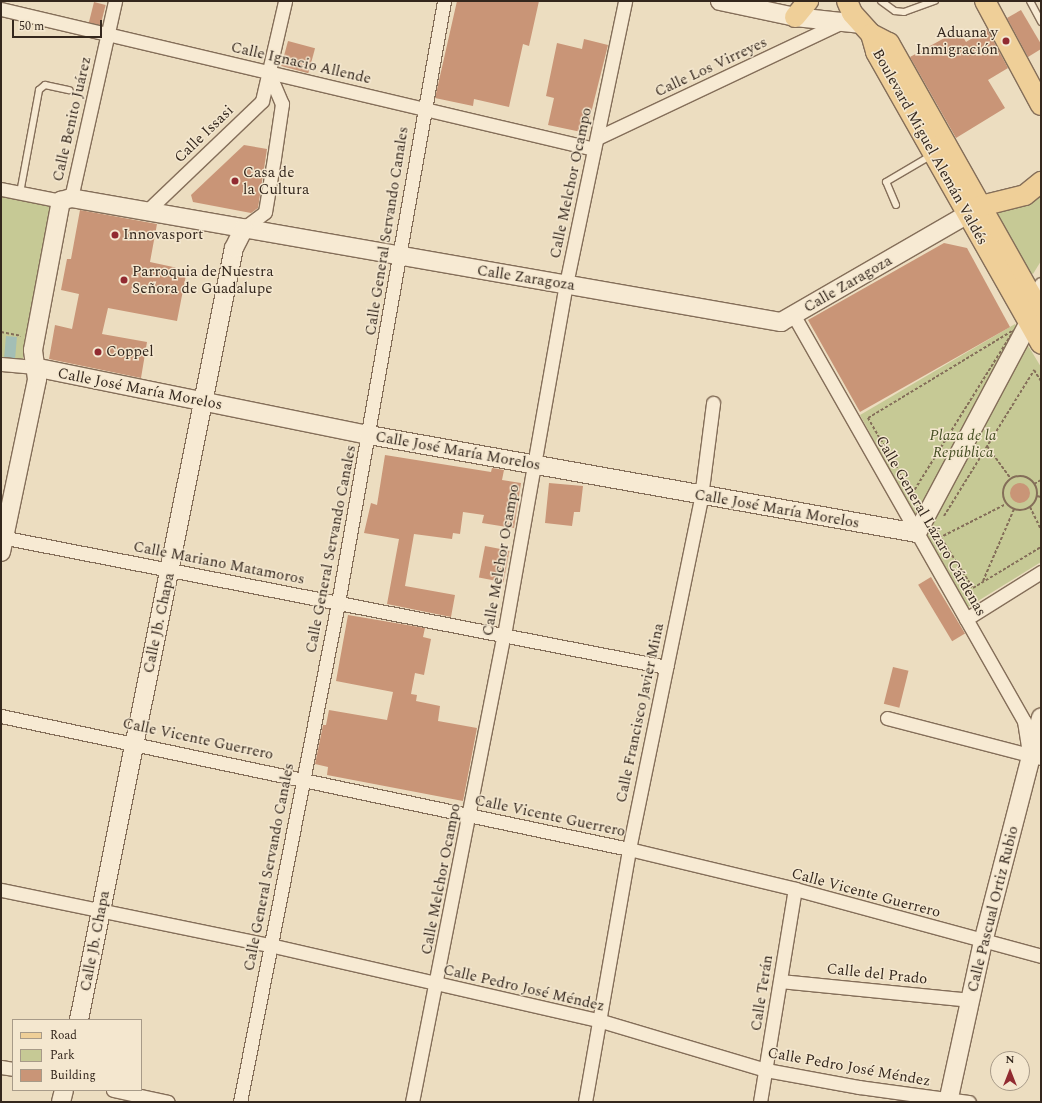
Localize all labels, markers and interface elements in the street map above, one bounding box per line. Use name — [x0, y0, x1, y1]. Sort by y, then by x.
scale bar — [14, 12, 104, 38]
text: 50 m — [19, 17, 44, 36]
place label: Aduana y Inmigración — [916, 23, 998, 58]
street label: Calle Los Virreyes — [652, 33, 770, 101]
marker: Aduana y Inmigración — [1001, 36, 1011, 46]
street label: Calle Ignacio Allende — [229, 38, 373, 88]
street label: Boulevard Miguel Alemán Valdés — [868, 46, 992, 248]
street label: Calle Benito Juárez — [49, 55, 95, 183]
street label: Calle Issasi — [171, 101, 237, 167]
street label: Calle Melchor Ocampo — [546, 106, 596, 260]
street label: Calle General Servando Canales — [362, 125, 412, 337]
place label: Casa de la Cultura — [243, 163, 309, 198]
marker: Casa de la Cultura — [230, 176, 240, 186]
place label: Innovasport — [123, 226, 203, 244]
marker: Innovasport — [110, 230, 120, 240]
street label: Calle Zaragoza — [801, 251, 895, 317]
street label: Calle Zaragoza — [476, 261, 576, 295]
place label: Parroquia de Nuestra Señora de Guadalupe — [132, 262, 274, 297]
marker: Parroquia de Nuestra Señora de Guadalupe — [119, 275, 129, 285]
place label: Coppel — [106, 343, 154, 361]
marker: Coppel — [93, 347, 103, 357]
street label: Calle José María Morelos — [56, 364, 224, 414]
park label: Plaza de la República — [930, 426, 996, 461]
street label: Calle José María Morelos — [374, 428, 542, 474]
street label: Calle General Lázaro Cárdenas — [872, 432, 990, 620]
street label: Calle General Servando Canales — [302, 443, 360, 655]
street label: Calle Melchor Ocampo — [479, 483, 523, 637]
street label: Calle José María Morelos — [693, 486, 861, 532]
street label: Calle Mariano Matamoros — [132, 538, 306, 588]
street label: Calle Jb. Chapa — [140, 571, 178, 675]
street label: Calle Francisco Javier Mina — [612, 622, 668, 804]
street label: Calle Vicente Guerrero — [121, 714, 275, 764]
street label: Calle General Servando Canales — [240, 761, 298, 973]
street label: Calle Vicente Guerrero — [473, 791, 627, 841]
street label: Calle Melchor Ocampo — [417, 802, 465, 956]
street label: Calle Pascual Ortiz Rubio — [964, 824, 1022, 994]
street label: Calle Vicente Guerrero — [789, 864, 943, 922]
street label: Calle Jb. Chapa — [76, 889, 114, 993]
street label: Calle Terán — [747, 954, 777, 1032]
street label: Calle del Prado — [826, 960, 928, 988]
street label: Calle Pedro José Méndez — [442, 961, 606, 1015]
legend — [12, 1019, 142, 1091]
text: Road — [50, 1026, 77, 1045]
street label: Calle Pedro José Méndez — [766, 1044, 932, 1090]
text: Park — [50, 1046, 75, 1065]
north arrow — [990, 1051, 1030, 1091]
text: N — [1006, 1051, 1014, 1068]
text: Building — [50, 1066, 96, 1085]

